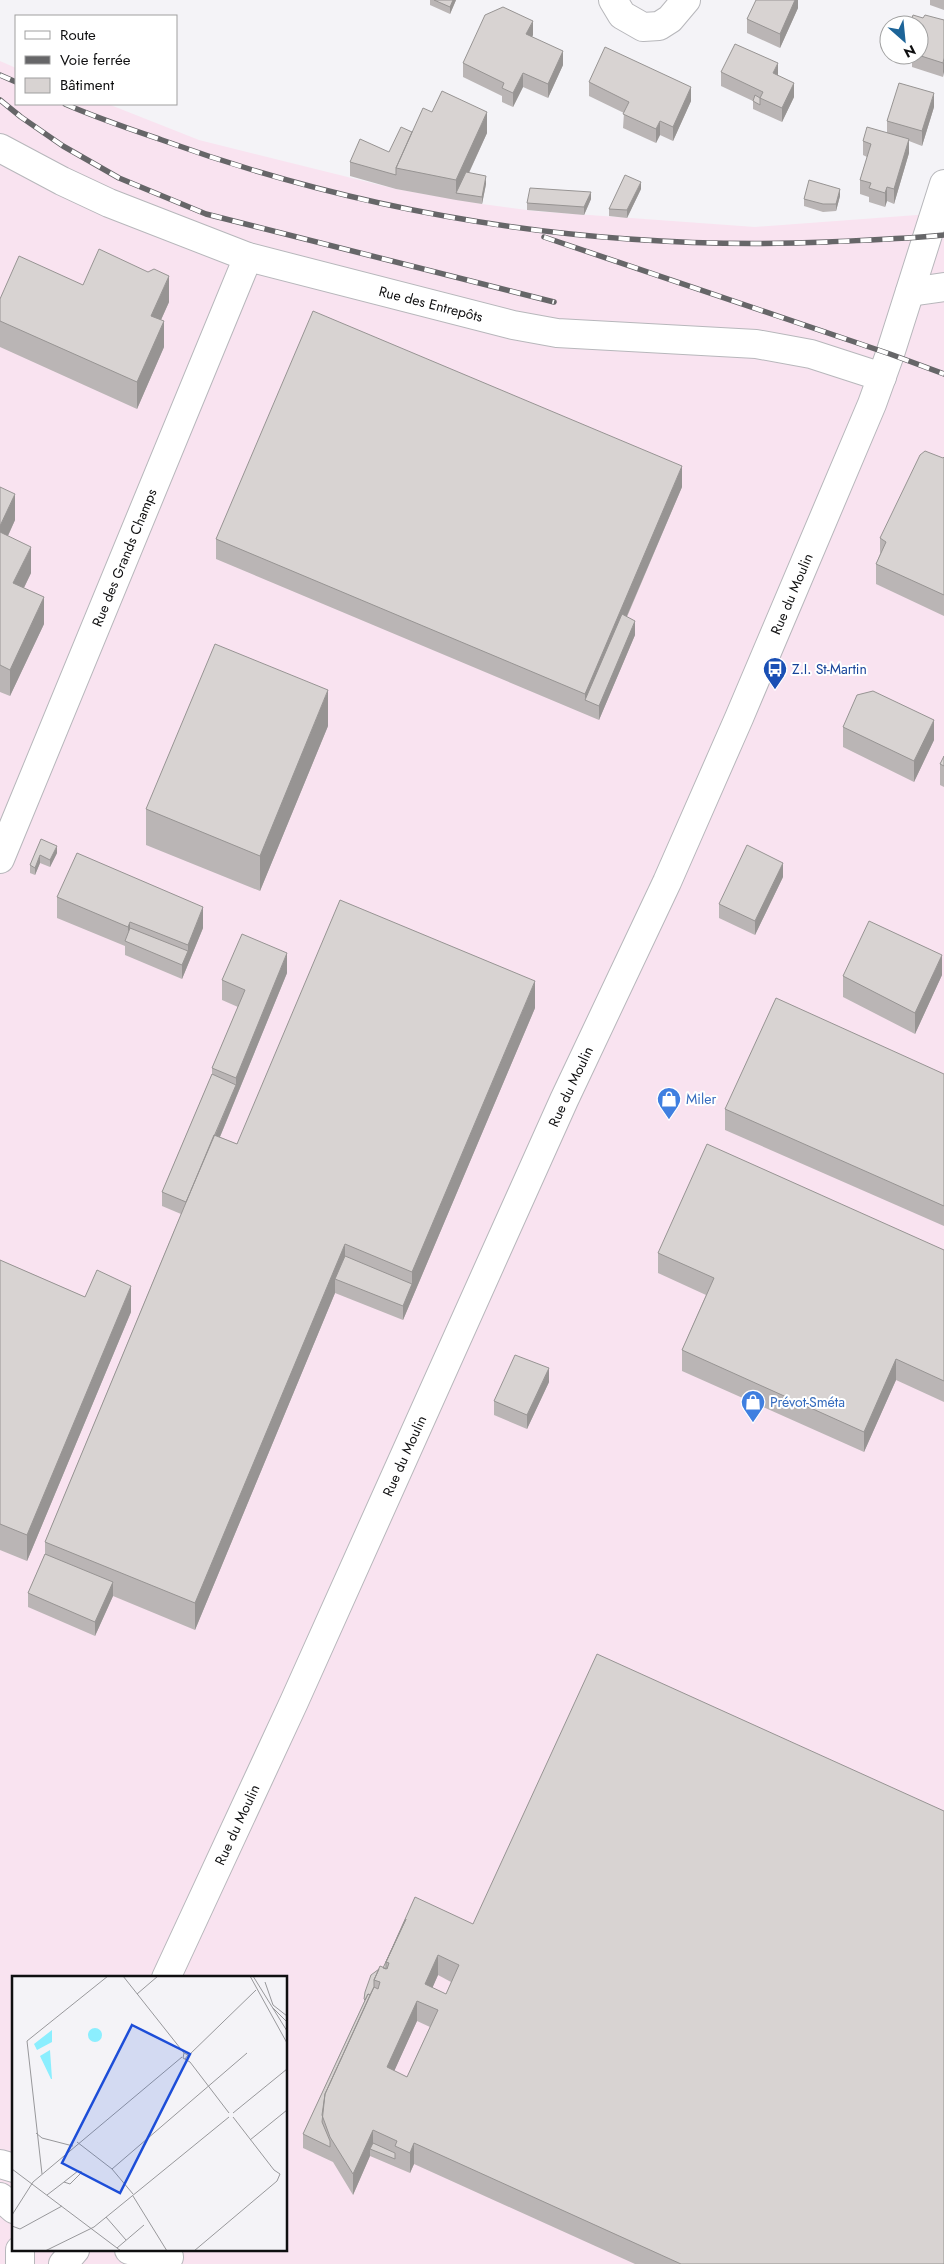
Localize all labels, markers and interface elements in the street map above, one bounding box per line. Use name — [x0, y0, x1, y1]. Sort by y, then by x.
legend — [15, 15, 178, 105]
north arrow — [879, 15, 929, 65]
text: Route — [60, 24, 96, 46]
text: N — [900, 40, 919, 63]
text: Voie ferrée — [60, 49, 131, 71]
text: Bâtiment — [60, 74, 114, 96]
street label: Rue des Entrepôts — [377, 281, 485, 327]
street label: Rue des Grands Champs — [87, 485, 162, 630]
street label: Rue du Moulin — [765, 550, 818, 638]
bus stop icon: Z.I. St-Martin — [762, 656, 788, 690]
place label: Z.I. St-Martin — [792, 659, 867, 679]
street label: Rue du Moulin — [543, 1043, 598, 1130]
shop icon: Miler — [656, 1086, 682, 1120]
place label: Miler — [686, 1089, 716, 1109]
shop icon: Prévot-Sméta — [740, 1389, 766, 1423]
place label: Prévot-Sméta — [770, 1392, 845, 1412]
street label: Rue du Moulin — [378, 1412, 431, 1500]
street label: Rue du Moulin — [210, 1781, 264, 1868]
inset map — [12, 1976, 288, 2252]

